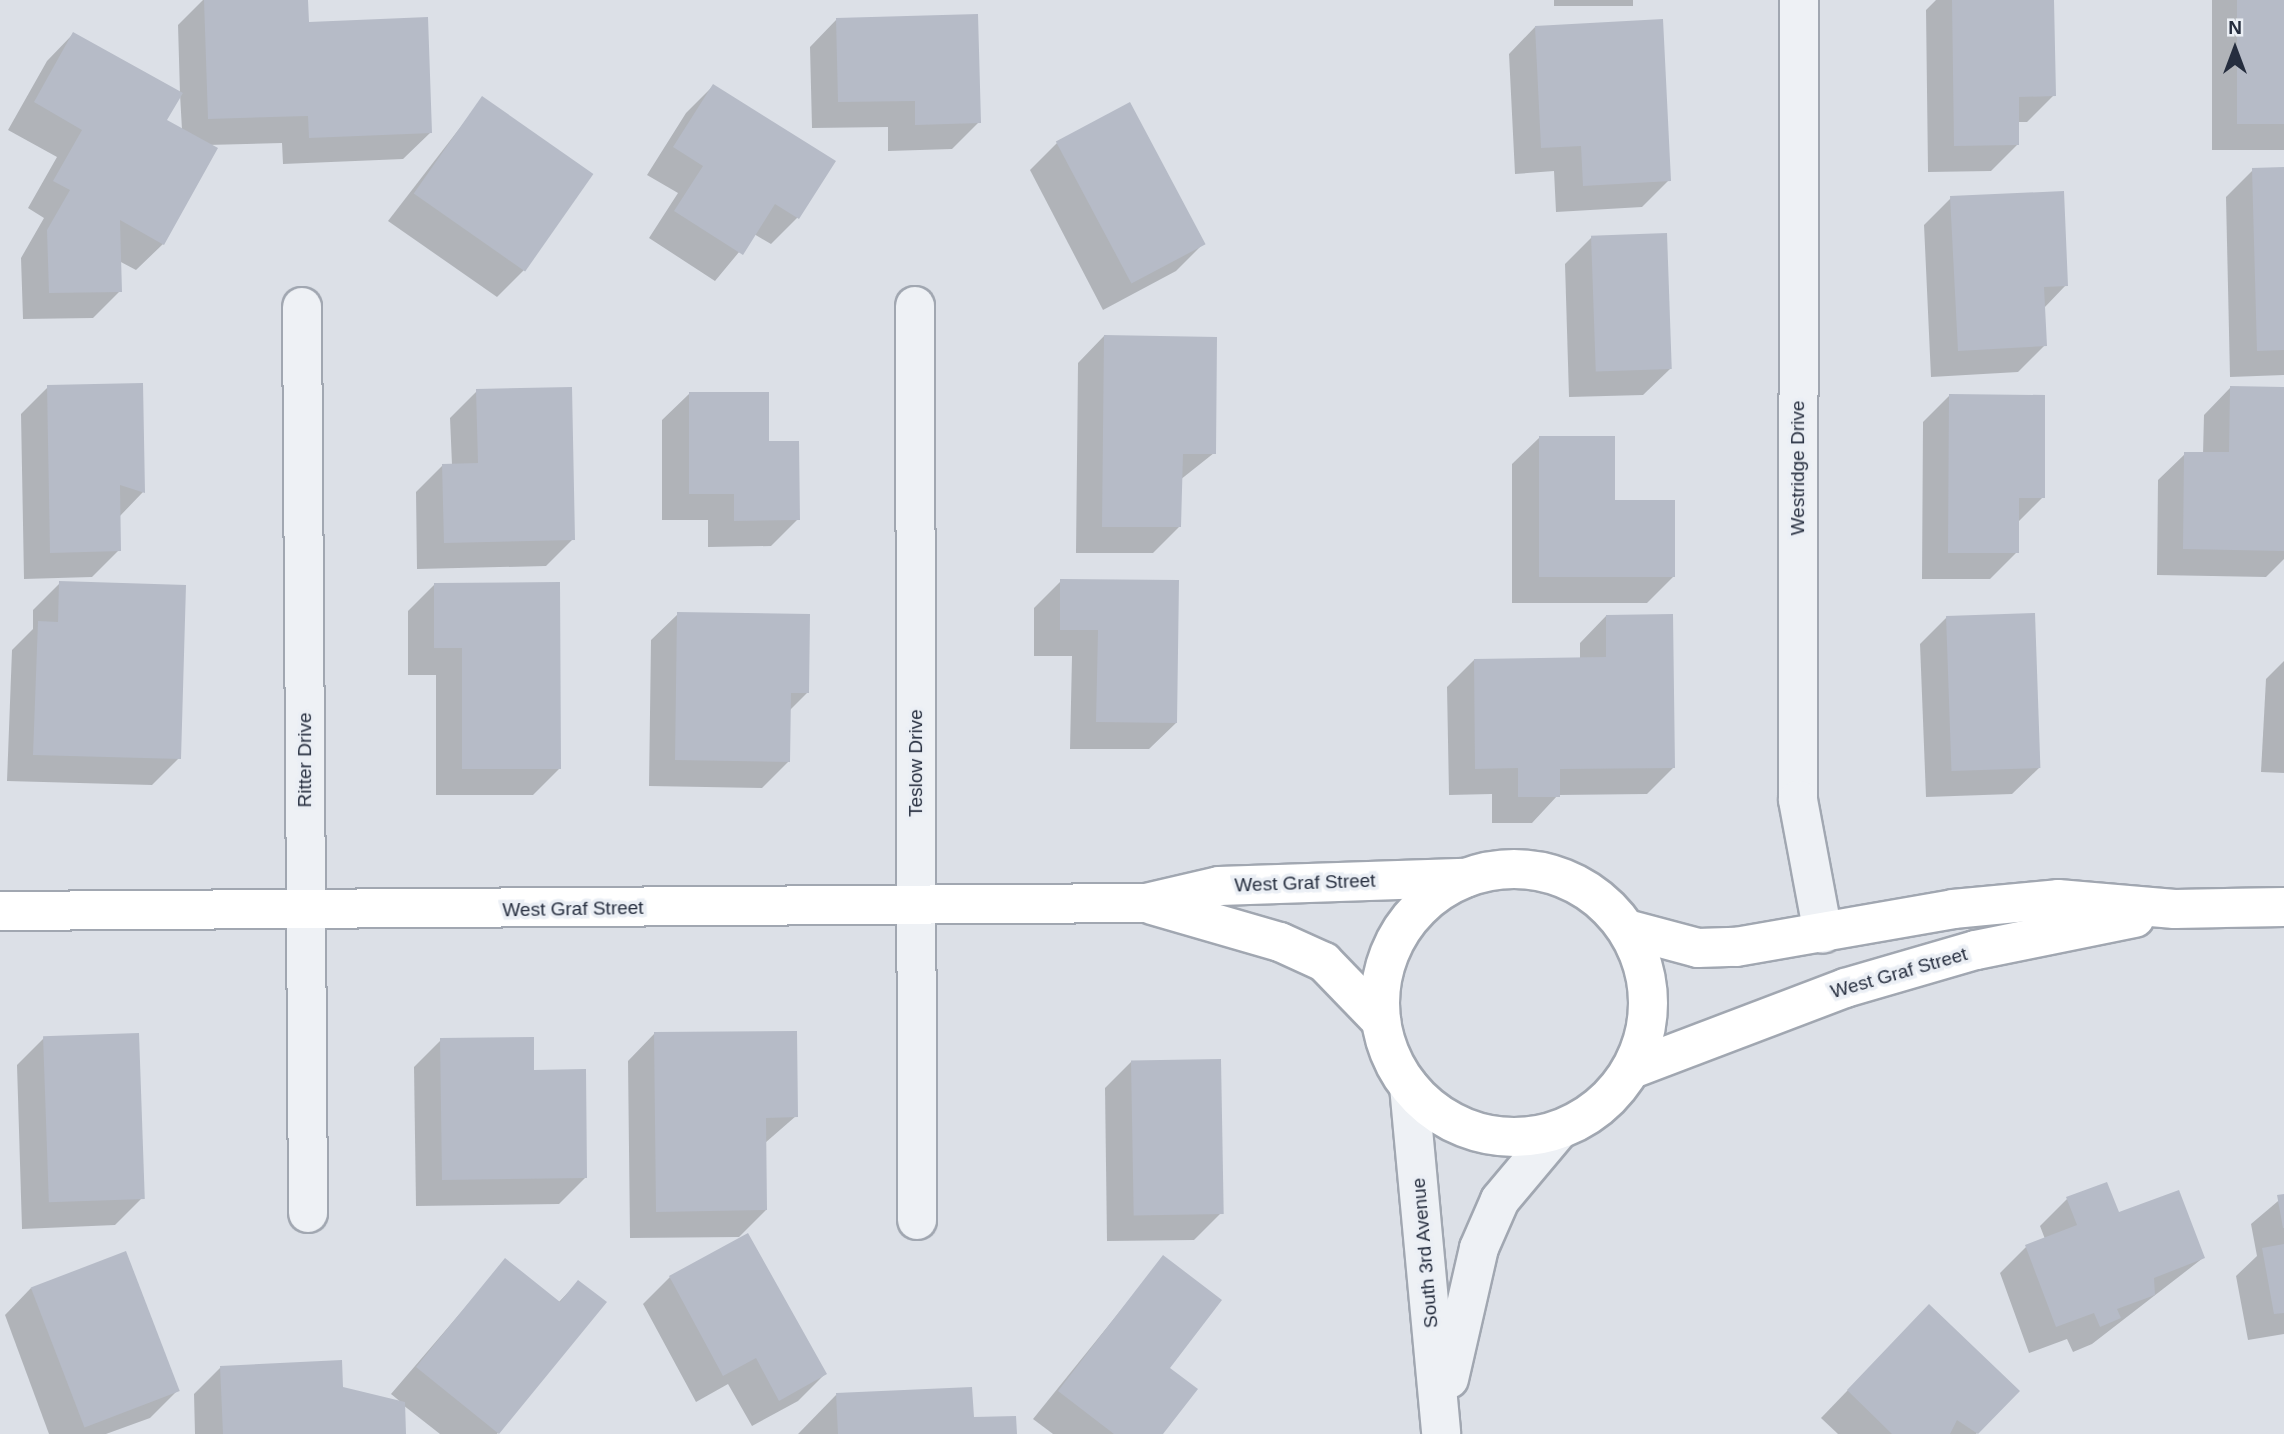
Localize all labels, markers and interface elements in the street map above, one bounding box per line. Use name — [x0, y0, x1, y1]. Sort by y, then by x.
north arrow — [2200, 14, 2270, 84]
text: N — [2228, 17, 2242, 38]
street label: Westridge Drive — [1787, 401, 1809, 535]
street label: Teslow Drive — [905, 709, 927, 817]
street label: Ritter Drive — [294, 712, 316, 808]
street label: West Graf Street — [1234, 869, 1376, 897]
street label: West Graf Street — [502, 896, 644, 922]
street label: West Graf Street — [1828, 943, 1970, 1003]
street label: South 3rd Avenue — [1407, 1176, 1443, 1330]

